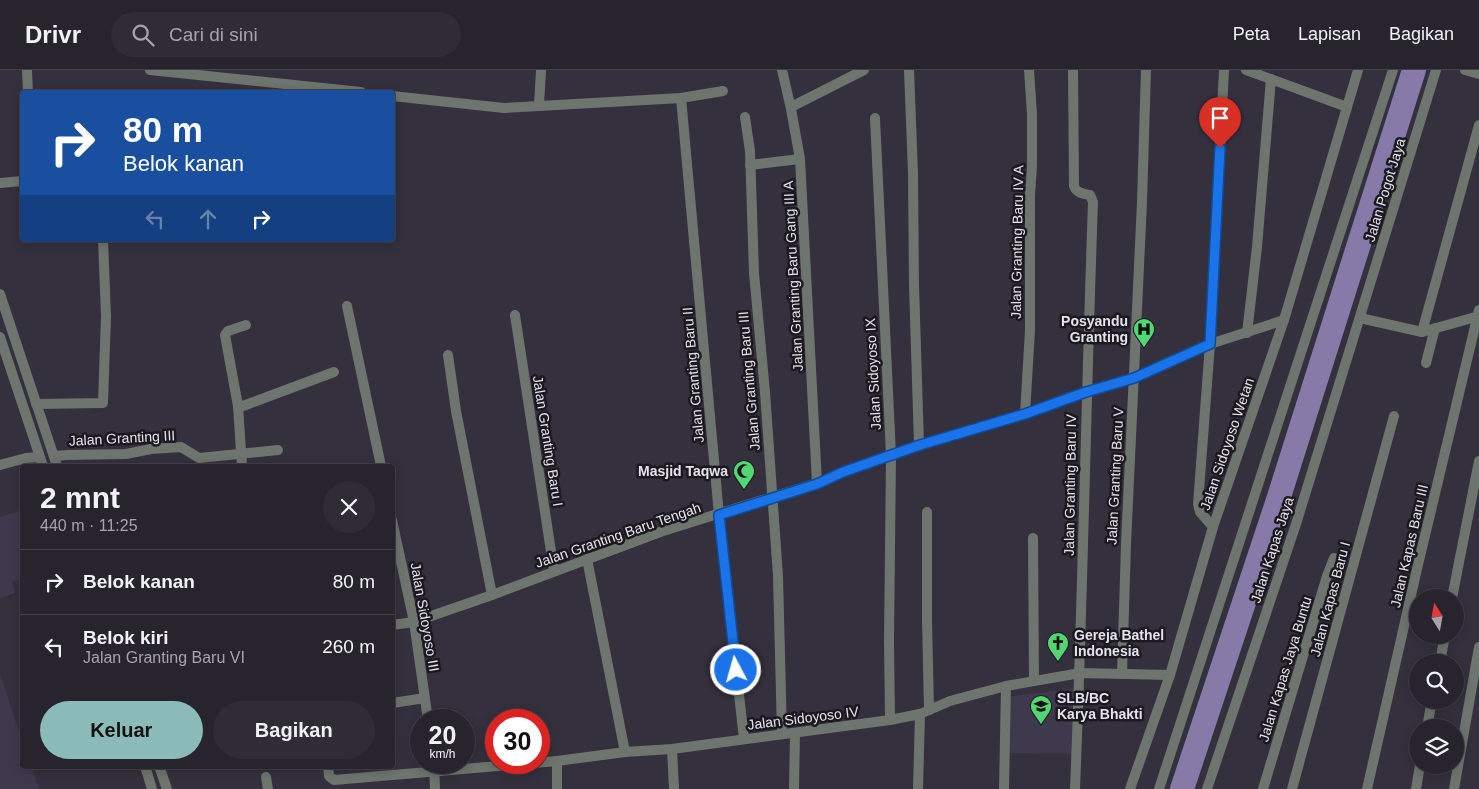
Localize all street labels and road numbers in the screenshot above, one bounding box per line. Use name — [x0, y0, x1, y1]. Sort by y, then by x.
street label: Jalan Pogot Jaya — [1362, 136, 1408, 244]
street label: Jalan Granting Baru IV A — [1008, 164, 1026, 319]
street label: Jalan Granting Baru Gang III A — [780, 180, 806, 372]
street label: Jalan Granting Baru II — [679, 306, 707, 444]
street label: Jalan Granting Baru III — [735, 311, 763, 451]
street label: Jalan Sidoyoso IX — [862, 317, 884, 430]
street label: Jalan Granting Baru I — [530, 374, 566, 508]
street label: Jalan Sidoyoso Wetan — [1197, 376, 1257, 512]
street label: Jalan Granting Baru V — [1103, 406, 1127, 545]
street label: Jalan Granting Baru IV — [1061, 413, 1079, 556]
street label: Jalan Granting III — [68, 427, 176, 449]
street label: Jalan Kapas Baru III — [1387, 483, 1431, 609]
street label: Jalan Kapas Jaya — [1247, 495, 1297, 605]
street label: Jalan Granting Baru Tengah — [533, 499, 703, 571]
street label: Jalan Kapas Baru I — [1307, 540, 1353, 658]
street label: Jalan Sidoyoso III — [408, 561, 442, 673]
street label: Jalan Kapas Jaya Buntu — [1255, 594, 1315, 744]
street label: Jalan Sidoyoso IV — [746, 703, 860, 733]

